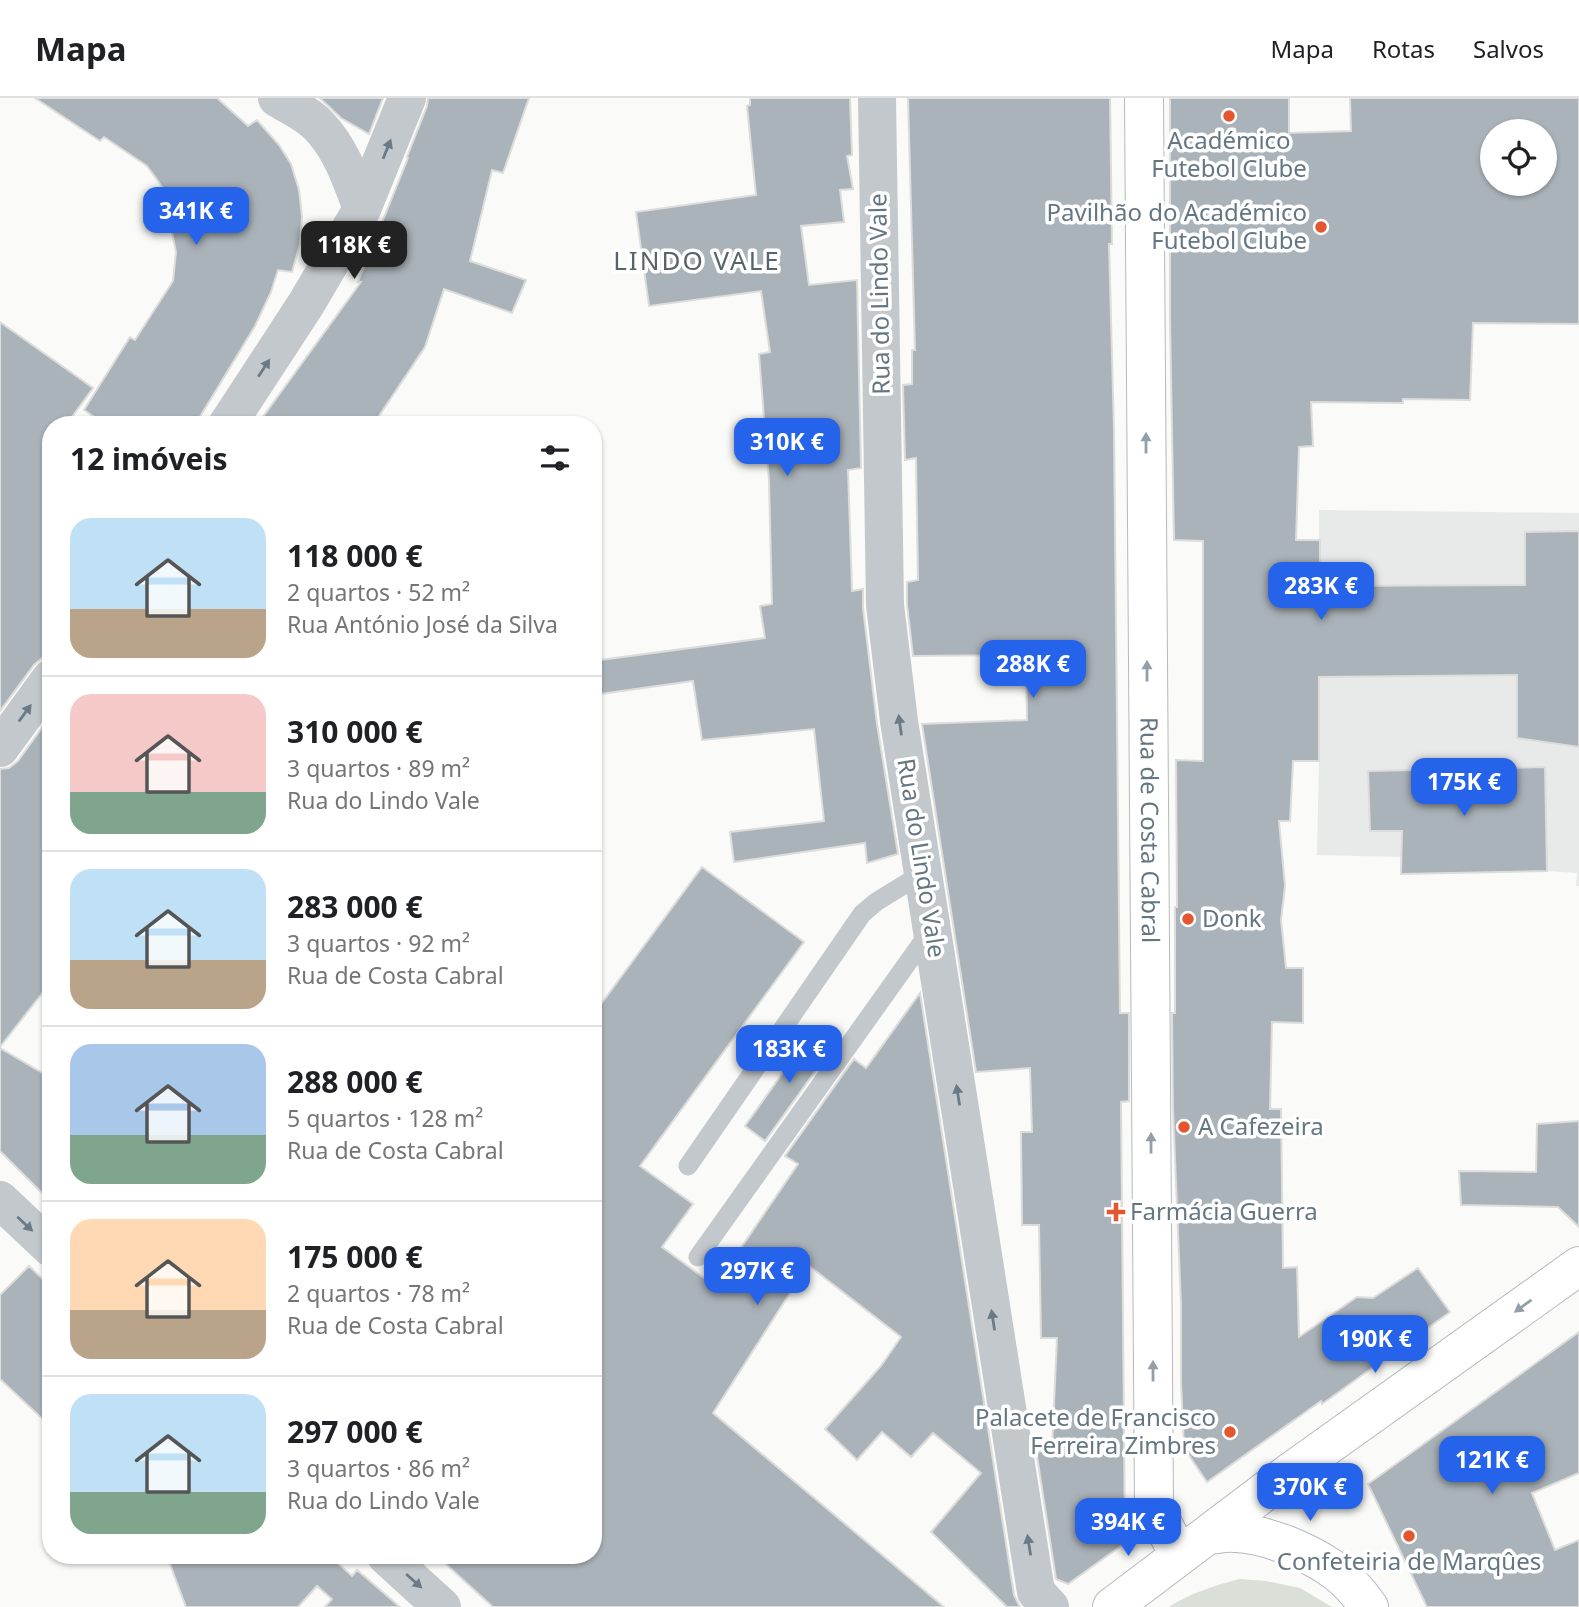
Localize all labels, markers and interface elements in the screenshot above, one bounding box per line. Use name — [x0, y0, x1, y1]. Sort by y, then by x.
text: Mapa — [35, 26, 127, 71]
text: Mapa — [1270, 32, 1334, 65]
text: Rotas — [1372, 32, 1435, 65]
text: Salvos — [1473, 32, 1544, 65]
marker: Académico Futebol Clube — [1221, 108, 1237, 124]
map controls — [1480, 119, 1557, 196]
button: locate — [1480, 119, 1557, 196]
place label: Académico Futebol Clube — [1151, 123, 1307, 184]
one-way arrow — [381, 138, 392, 159]
pin: 341K € — [139, 188, 253, 247]
street label: Rua do Lindo Vale — [860, 193, 897, 395]
text: 341K € — [159, 194, 233, 226]
place label: Pavilhão do Académico Futebol Clube — [1047, 195, 1307, 256]
marker: Pavilhão do Académico Futebol Clube — [1313, 219, 1329, 235]
pin: 118K € — [297, 222, 411, 281]
text: 118K € — [317, 228, 391, 260]
district label: LINDO VALE — [613, 242, 781, 278]
one-way arrow — [258, 358, 271, 378]
pin: 310K € — [730, 418, 844, 478]
text: 310K € — [750, 425, 824, 457]
one-way arrow — [1140, 432, 1152, 454]
text: 12 imóveis — [70, 438, 228, 479]
icon: filters — [536, 439, 574, 477]
text: 118 000 € — [287, 535, 423, 576]
icon: home — [126, 546, 210, 630]
pin: 283K € — [1264, 562, 1378, 622]
text: 283K € — [1284, 569, 1358, 601]
text: 2 quartos · 52 m² — [287, 576, 470, 608]
text: Rua António José da Silva — [287, 608, 558, 640]
pin: 288K € — [976, 640, 1090, 700]
text: 288K € — [996, 647, 1070, 679]
one-way arrow — [1141, 660, 1153, 682]
one-way arrow — [18, 704, 32, 722]
text: 310 000 € — [287, 711, 423, 752]
one-way arrow — [894, 714, 905, 736]
street label: Rua de Costa Cabral — [1133, 717, 1168, 943]
icon: home — [126, 722, 210, 806]
text: 3 quartos · 89 m² — [287, 752, 470, 784]
street label: Rua do Lindo Vale — [890, 756, 955, 960]
pin: 175K € — [1407, 758, 1521, 818]
text: 175K € — [1427, 765, 1501, 797]
text: Rua do Lindo Vale — [287, 784, 480, 816]
text: 283 000 € — [287, 886, 423, 927]
icon: home — [126, 897, 210, 981]
place label: Donk — [1202, 901, 1262, 934]
marker: Donk — [1180, 911, 1196, 927]
text: 3 quartos · 92 m² — [287, 927, 470, 959]
text: Rua de Costa Cabral — [287, 959, 504, 991]
pin: 183K € — [732, 1026, 846, 1085]
text: 183K € — [752, 1032, 826, 1064]
text: 288 000 € — [287, 1061, 423, 1102]
icon: home — [126, 1072, 210, 1156]
one-way arrow — [952, 1084, 963, 1106]
text: 5 quartos · 128 m² — [287, 1102, 483, 1134]
place label: A Cafezeira — [1198, 1109, 1324, 1142]
marker: A Cafezeira — [1176, 1119, 1192, 1135]
one-way arrow — [1145, 1132, 1157, 1154]
text: Rua de Costa Cabral — [287, 1134, 504, 1166]
place label: Farmácia Guerra — [1130, 1194, 1318, 1227]
marker: Farmácia Guerra — [1108, 1204, 1124, 1220]
one-way arrow — [16, 1216, 34, 1232]
text: 175 000 € — [287, 1236, 423, 1277]
icon: home — [126, 1247, 210, 1331]
pin: 297K € — [700, 1248, 814, 1307]
text: 297K € — [720, 1254, 794, 1286]
text: 2 quartos · 78 m² — [287, 1277, 470, 1309]
one-way arrow — [1514, 1299, 1533, 1313]
text: Rua de Costa Cabral — [287, 1309, 504, 1341]
one-way arrow — [987, 1309, 998, 1331]
pin: 190K € — [1318, 1316, 1432, 1375]
text: 190K € — [1338, 1322, 1412, 1354]
one-way arrow — [1147, 1360, 1158, 1382]
place label: Palacete de Francisco Ferreira Zimbres — [975, 1400, 1216, 1461]
text: 297 000 € — [287, 1411, 423, 1452]
icon: home — [126, 1422, 210, 1506]
marker: Palacete de Francisco Ferreira Zimbres — [1222, 1424, 1238, 1440]
pin: 121K € — [1435, 1436, 1549, 1496]
text: 121K € — [1455, 1443, 1529, 1475]
text: 3 quartos · 86 m² — [287, 1452, 470, 1484]
pin: 370K € — [1253, 1464, 1367, 1523]
text: 370K € — [1273, 1470, 1347, 1502]
text: Rua do Lindo Vale — [287, 1484, 480, 1516]
pin: 394K € — [1071, 1498, 1185, 1558]
text: 394K € — [1091, 1505, 1165, 1537]
marker: Confeteiria de Marqûes — [1401, 1528, 1417, 1544]
one-way arrow — [1023, 1534, 1034, 1556]
place label: Confeteiria de Marqûes — [1277, 1544, 1541, 1577]
one-way arrow — [405, 1573, 422, 1589]

